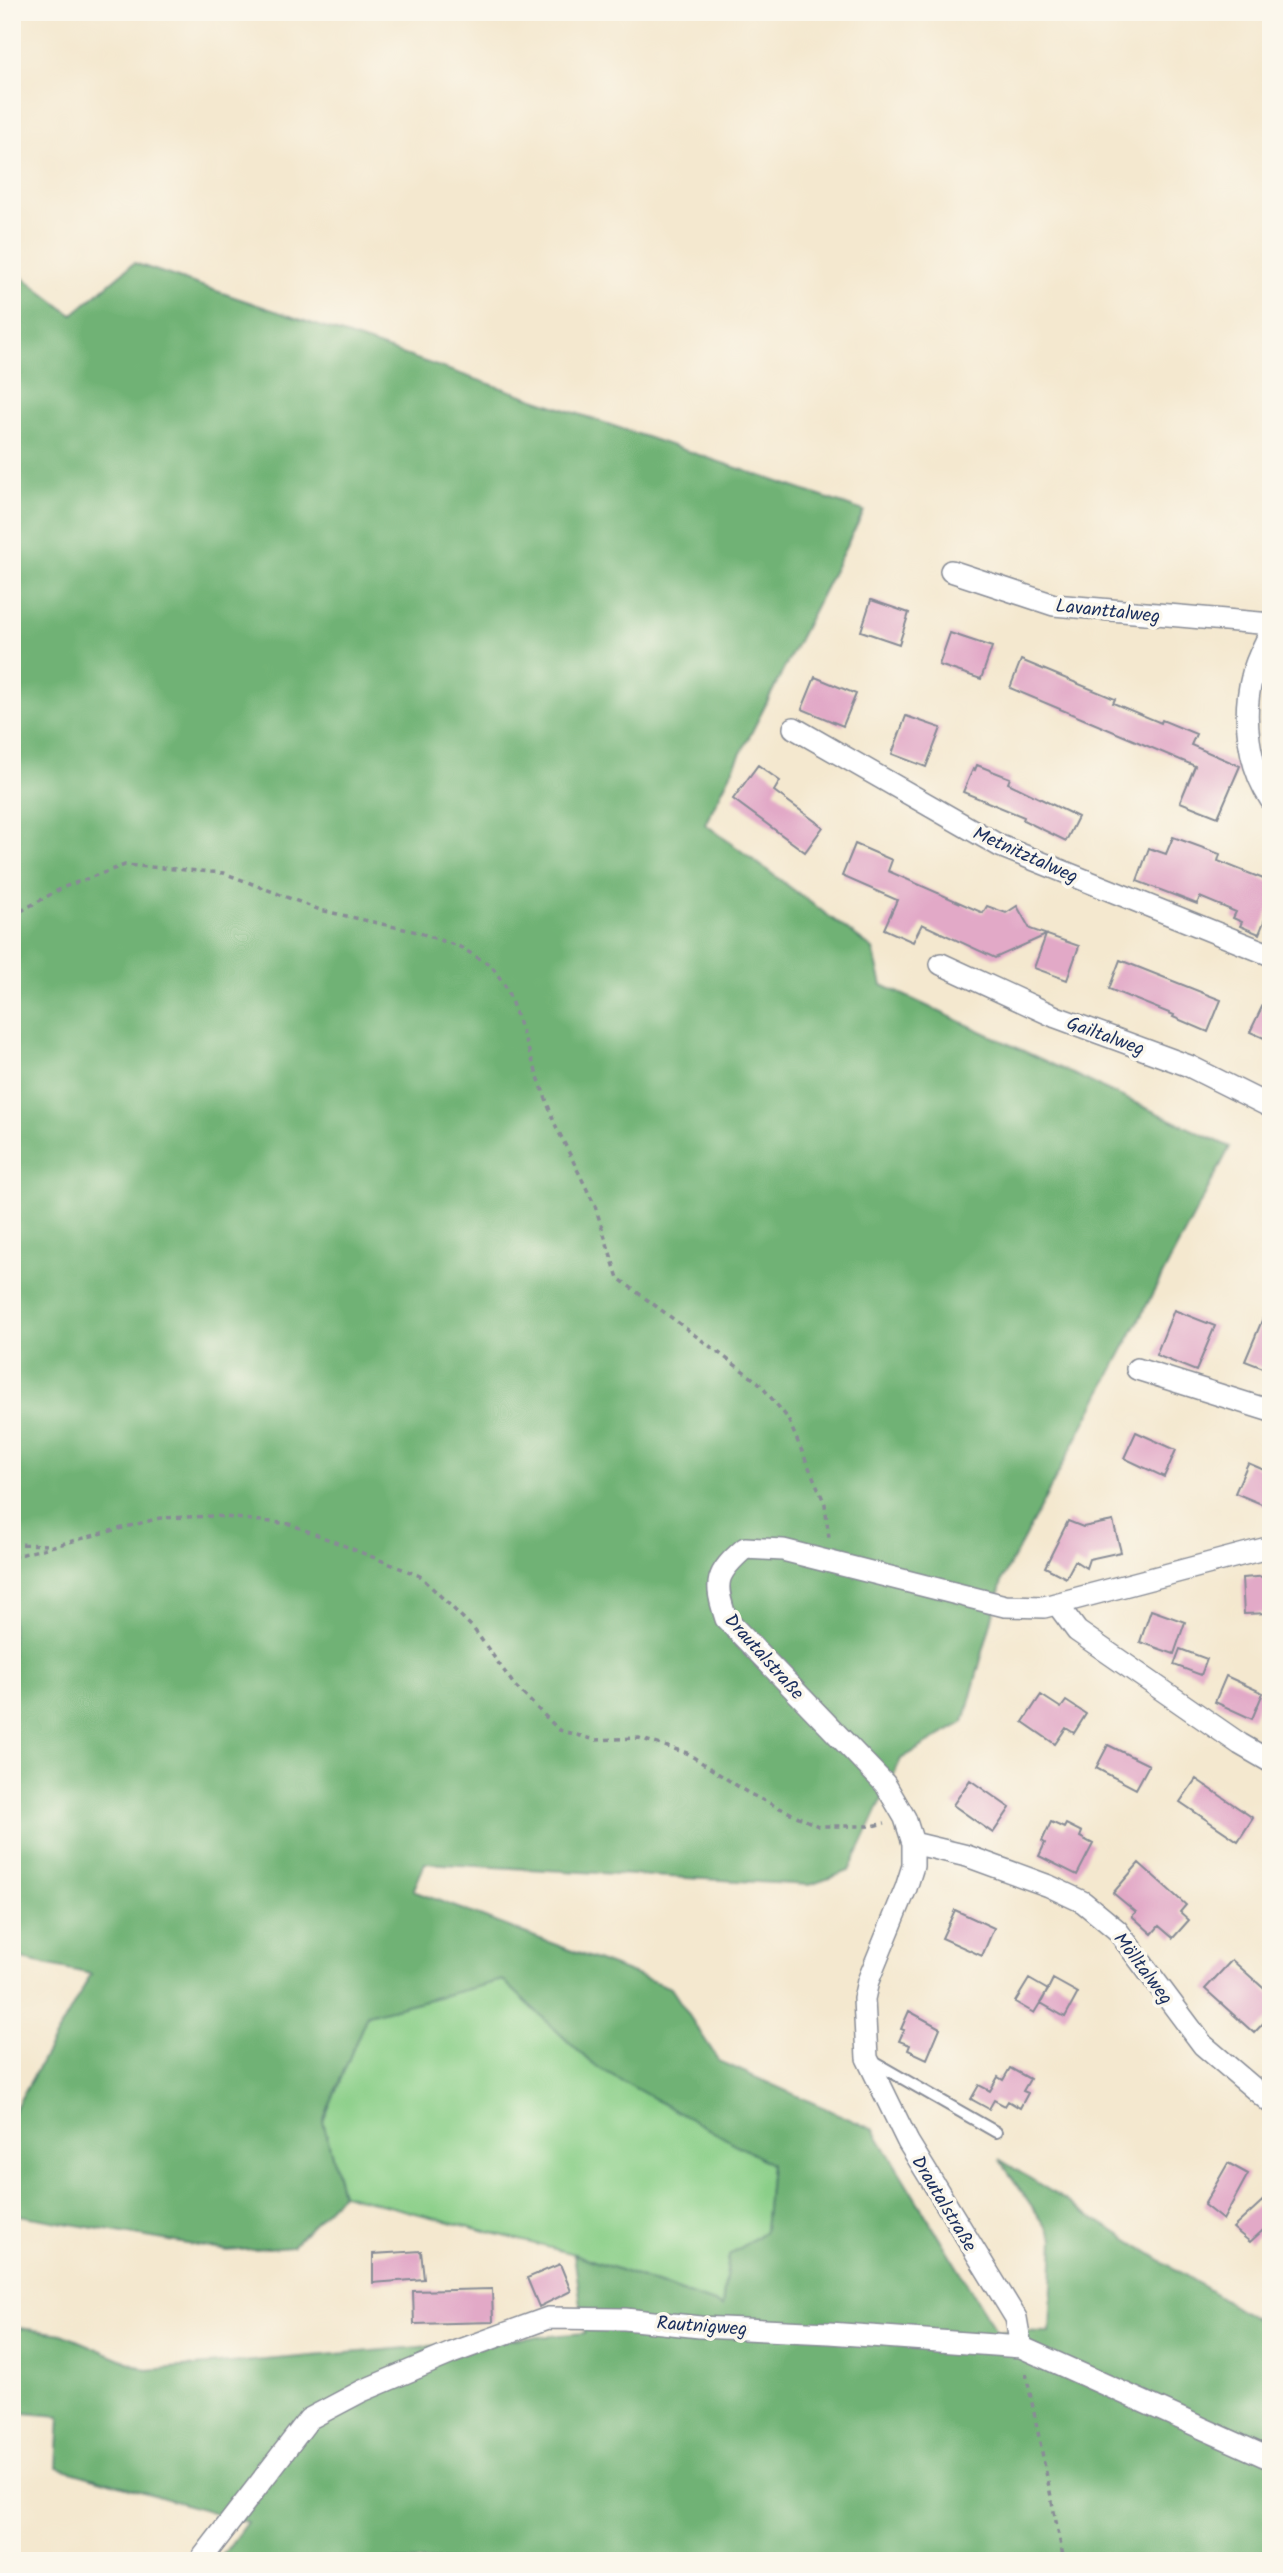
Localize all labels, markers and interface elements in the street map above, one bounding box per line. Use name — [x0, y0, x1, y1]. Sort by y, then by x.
street label: Lavanttalweg — [1054, 592, 1162, 632]
street label: Metnitztalweg — [968, 819, 1083, 892]
street label: Gailtalweg — [1062, 1009, 1148, 1065]
street label: Drautalstraße — [716, 1607, 811, 1708]
street label: Mölltalweg — [1105, 1927, 1180, 2012]
street label: Drautalstraße — [903, 2150, 984, 2258]
street label: Rautnigweg — [656, 2309, 748, 2345]

